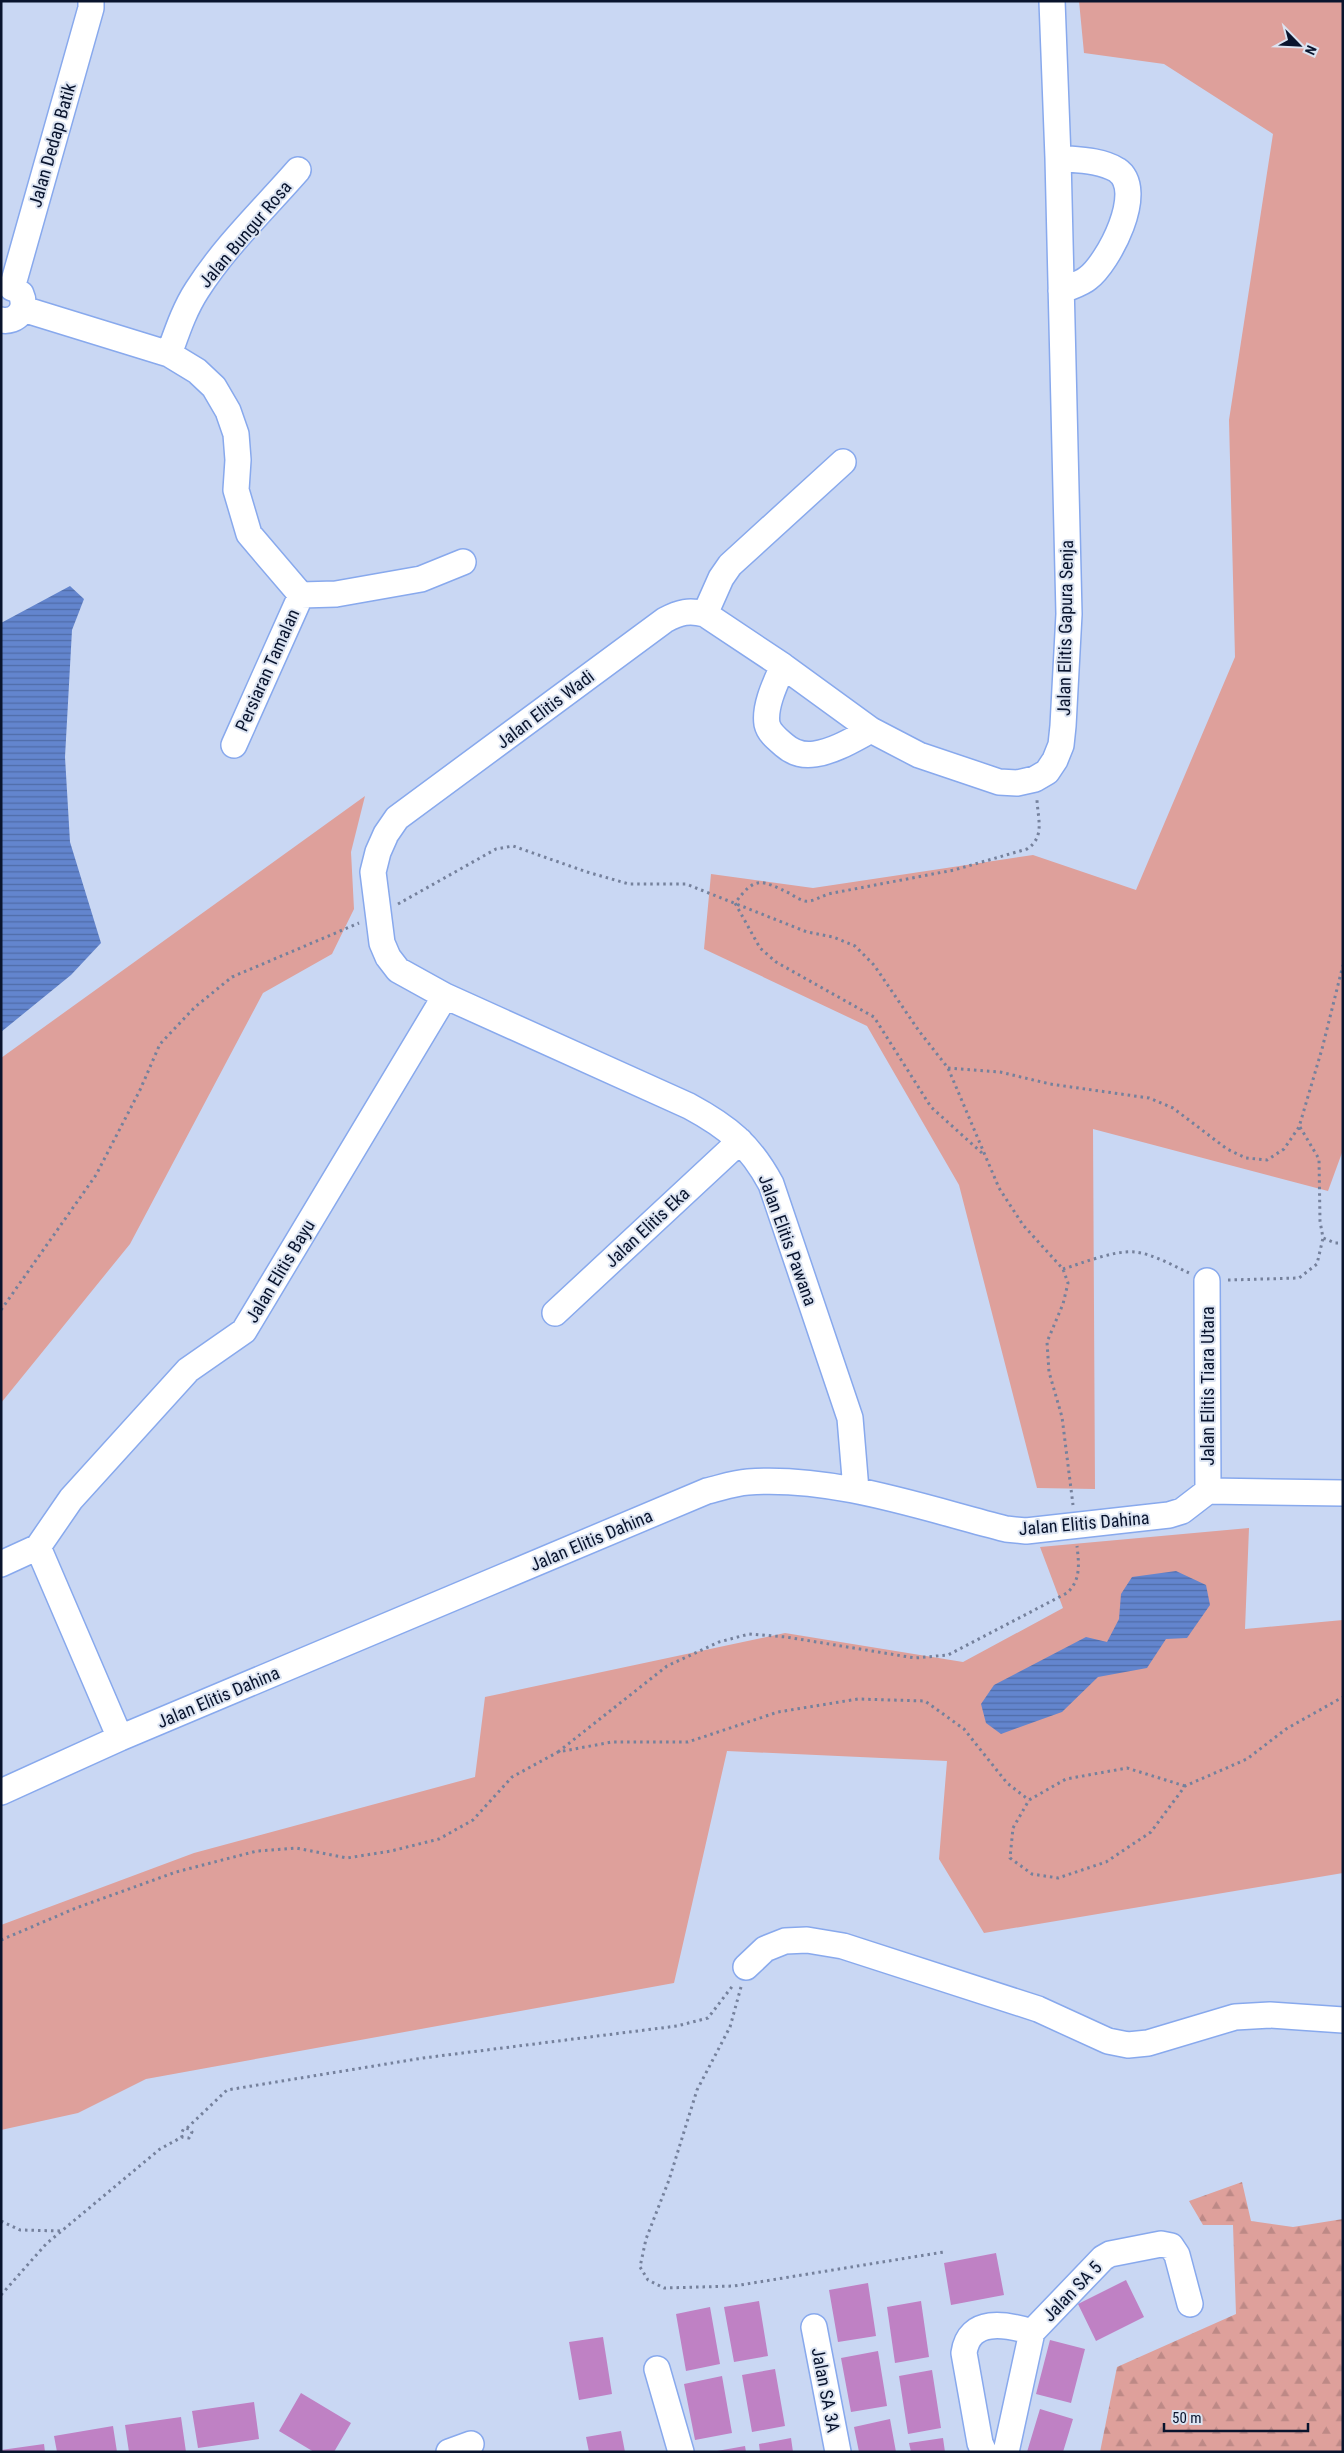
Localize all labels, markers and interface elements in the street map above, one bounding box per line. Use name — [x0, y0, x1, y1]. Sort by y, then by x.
north arrow — [1274, 20, 1324, 70]
text: N — [1302, 43, 1320, 57]
street label: Jalan Dedap Batik — [24, 80, 80, 210]
street label: Jalan Bungur Rosa — [194, 176, 296, 292]
street label: Jalan Elitis Gapura Senja — [1053, 540, 1077, 716]
street label: Persiaran Tamalan — [231, 606, 303, 734]
street label: Jalan Elitis Wadi — [492, 665, 598, 753]
street label: Jalan Elitis Pawana — [755, 1172, 821, 1308]
street label: Jalan Elitis Eka — [600, 1183, 694, 1271]
street label: Jalan Elitis Bayu — [241, 1216, 319, 1326]
street label: Jalan Elitis Tiara Utara — [1197, 1306, 1218, 1466]
street label: Jalan Elitis Dahina — [527, 1505, 655, 1575]
street label: Jalan Elitis Dahina — [1018, 1507, 1150, 1539]
street label: Jalan Elitis Dahina — [154, 1662, 282, 1732]
street label: Jalan SA 5 — [1038, 2256, 1106, 2326]
street label: Jalan SA 3A — [807, 2346, 845, 2435]
scale bar — [1164, 2400, 1308, 2432]
text: 50 m — [1172, 2409, 1202, 2427]

